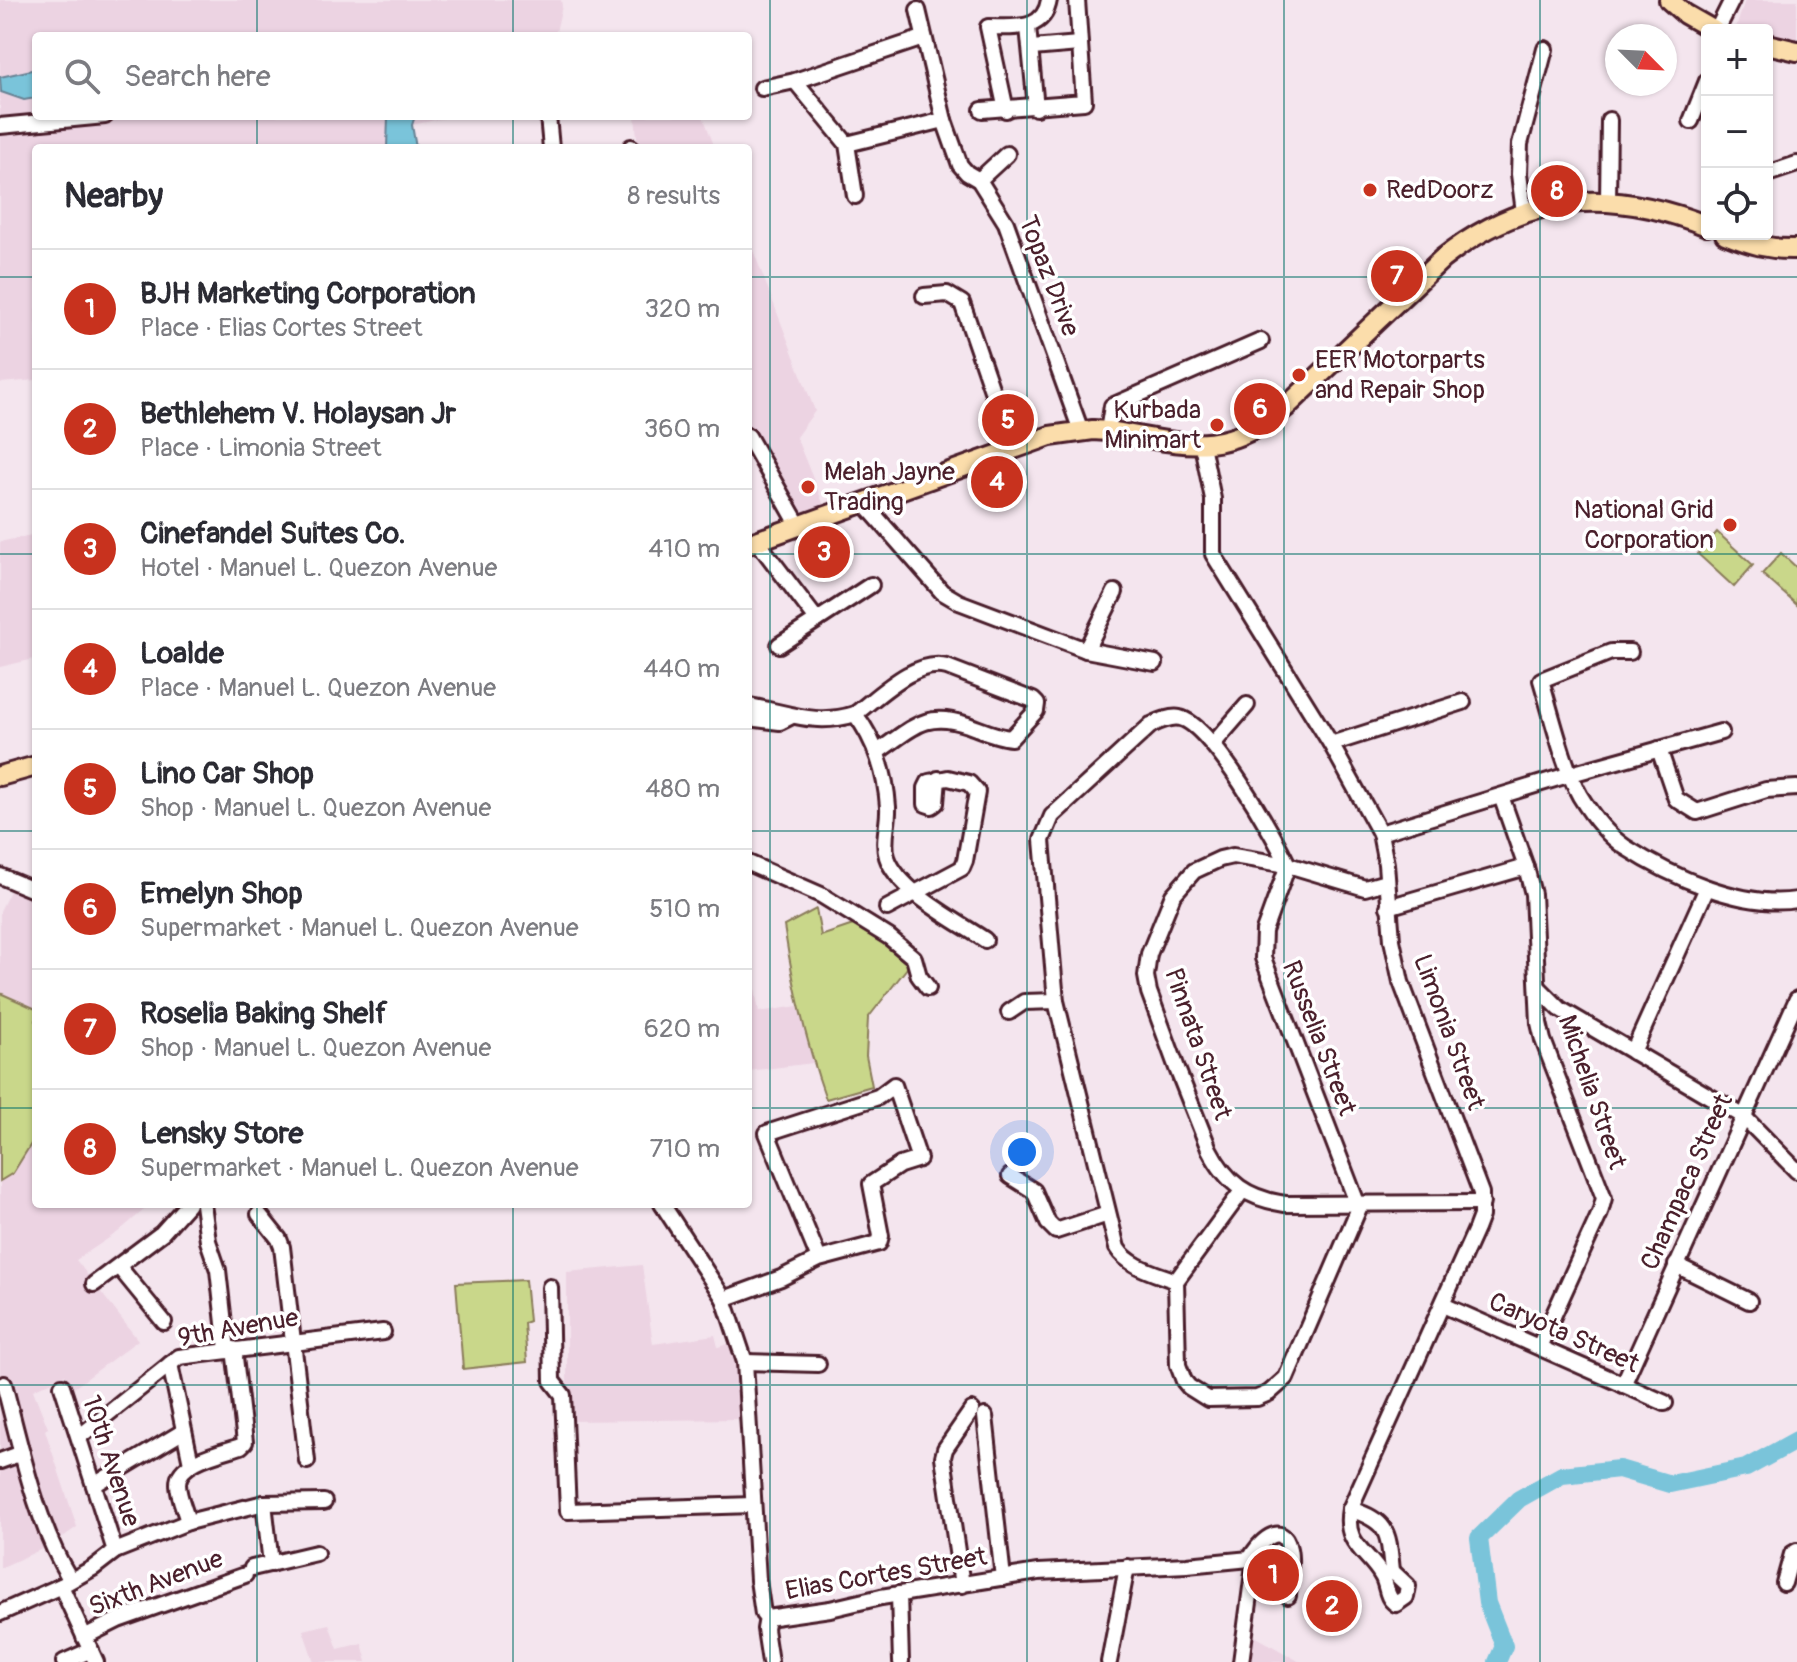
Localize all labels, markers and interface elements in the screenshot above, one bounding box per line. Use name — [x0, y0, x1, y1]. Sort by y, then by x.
north arrow — [1605, 24, 1677, 96]
map controls — [1701, 24, 1773, 240]
button: + — [1701, 24, 1773, 96]
search box — [32, 32, 752, 120]
icon: search — [60, 54, 104, 98]
text: Search here — [124, 58, 271, 95]
button: − — [1701, 96, 1773, 168]
pin: 8 — [1531, 161, 1583, 221]
button: locate — [1701, 168, 1773, 240]
place label: RedDoorz — [1386, 174, 1494, 206]
text: Nearby — [64, 175, 163, 218]
text: 8 results — [627, 180, 720, 212]
marker: RedDoorz — [1361, 181, 1379, 199]
street label: Topaz Drive — [1011, 211, 1087, 341]
pin: 7 — [1371, 246, 1423, 306]
text: BJH Marketing Corporation — [140, 275, 476, 312]
text: 1 — [85, 293, 95, 325]
text: 320 m — [644, 293, 720, 325]
text: Place · Elias Cortes Street — [140, 312, 422, 344]
place label: EER Motorparts and Repair Shop — [1315, 344, 1485, 406]
marker: EER Motorparts and Repair Shop — [1290, 366, 1308, 384]
pin: 6 — [1234, 379, 1286, 439]
pin: 5 — [982, 390, 1034, 450]
place label: Kurbada Minimart — [1104, 394, 1202, 456]
text: Bethlehem V. Holaysan Jr — [140, 395, 456, 432]
text: 2 — [83, 413, 97, 445]
text: 360 m — [644, 413, 720, 445]
marker: Kurbada Minimart — [1208, 416, 1226, 434]
text: Place · Limonia Street — [140, 432, 381, 464]
pin: 4 — [971, 452, 1023, 512]
place label: Melah Jayne Trading — [824, 456, 955, 518]
marker: Melah Jayne Trading — [799, 478, 817, 496]
place label: National Grid Corporation — [1574, 494, 1714, 556]
text: Cinefandel Suites Co. — [140, 515, 406, 552]
marker: National Grid Corporation — [1721, 516, 1739, 534]
pin: 3 — [798, 522, 850, 582]
text: 3 — [83, 533, 97, 565]
text: 410 m — [648, 533, 720, 565]
text: Hotel · Manuel L. Quezon Avenue — [140, 552, 497, 584]
text: Loalde — [140, 635, 224, 672]
text: 4 — [82, 653, 98, 685]
text: 440 m — [643, 653, 720, 685]
text: Place · Manuel L. Quezon Avenue — [140, 672, 496, 704]
text: Lino Car Shop — [140, 755, 314, 792]
text: 5 — [83, 773, 97, 805]
text: 480 m — [645, 773, 720, 805]
text: Shop · Manuel L. Quezon Avenue — [140, 792, 491, 824]
text: Emelyn Shop — [140, 875, 303, 912]
text: 6 — [82, 893, 98, 925]
text: 510 m — [649, 893, 720, 925]
text: Supermarket · Manuel L. Quezon Avenue — [140, 912, 579, 944]
street label: Limonia Street — [1406, 950, 1492, 1115]
street label: Russelia Street — [1275, 956, 1363, 1120]
street label: Pinnata Street — [1157, 964, 1239, 1124]
text: Roselia Baking Shelf — [140, 995, 387, 1032]
street label: Michelia Street — [1551, 1011, 1633, 1174]
text: 7 — [83, 1013, 97, 1045]
text: 620 m — [644, 1013, 720, 1045]
text: Shop · Manuel L. Quezon Avenue — [140, 1032, 491, 1064]
street label: Champaca Street — [1634, 1089, 1740, 1275]
text: Lensky Store — [140, 1115, 303, 1152]
your location — [1002, 1132, 1042, 1172]
text: 8 — [83, 1133, 97, 1165]
text: 710 m — [650, 1133, 720, 1165]
text: Supermarket · Manuel L. Quezon Avenue — [140, 1152, 579, 1184]
street label: Caryota Street — [1484, 1286, 1645, 1381]
street label: 9th Avenue — [175, 1302, 301, 1354]
street label: 10th Avenue — [75, 1391, 147, 1531]
street label: Elias Cortes Street — [783, 1540, 990, 1607]
street label: Sixth Avenue — [84, 1543, 228, 1623]
pin: 1 — [1247, 1545, 1299, 1605]
pin: 2 — [1306, 1576, 1358, 1636]

